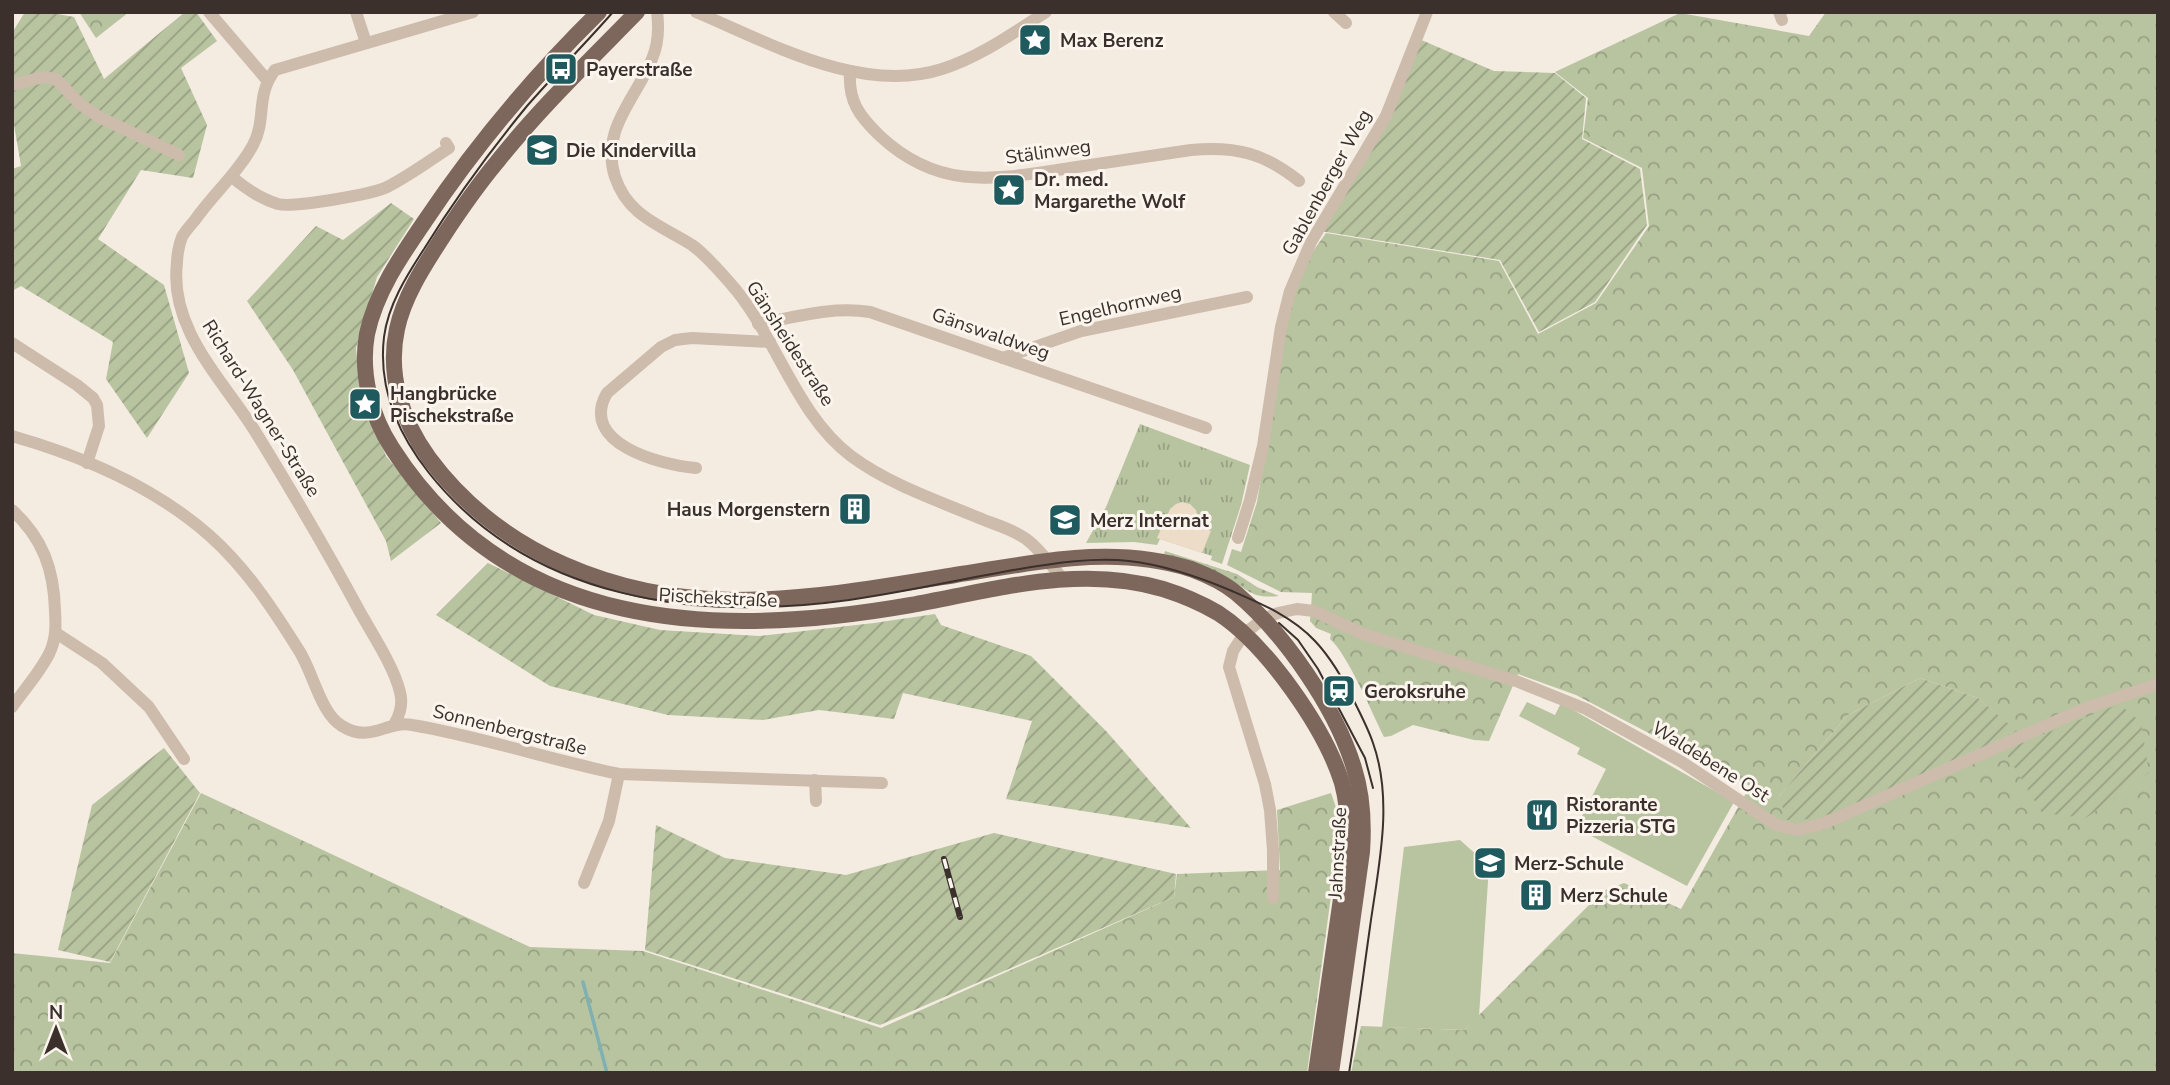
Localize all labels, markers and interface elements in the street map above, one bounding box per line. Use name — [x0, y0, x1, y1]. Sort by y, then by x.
place icon: Max Berenz — [1016, 21, 1054, 59]
place label: Max Berenz — [1060, 28, 1163, 54]
bus stop icon: Payerstraße — [542, 50, 580, 88]
place label: Payerstraße — [586, 57, 693, 83]
street label: Gablenberger Weg — [1276, 105, 1378, 260]
school or university icon: Die Kindervilla — [523, 131, 561, 169]
street label: Stälinweg — [1004, 133, 1093, 171]
place label: Die Kindervilla — [566, 138, 696, 164]
place label: Dr. med. Margarethe Wolf — [1034, 167, 1186, 215]
place icon: Dr. med. Margarethe Wolf — [990, 171, 1028, 209]
street label: Gänsheidestraße — [740, 276, 840, 411]
street label: Engelhornweg — [1057, 279, 1184, 333]
street label: Gänswaldweg — [928, 302, 1053, 366]
street label: Richard-Wagner-Straße — [196, 315, 326, 502]
place label: Hangbrücke Pischekstraße — [390, 381, 514, 429]
place icon: Hangbrücke Pischekstraße — [346, 385, 384, 423]
building icon: Haus Morgenstern — [836, 490, 874, 528]
place label: Haus Morgenstern — [667, 497, 830, 523]
school or university icon: Merz Internat — [1046, 501, 1084, 539]
place label: Merz Internat — [1090, 508, 1209, 534]
street label: Pischekstraße — [658, 582, 778, 614]
station icon: Geroksruhe — [1320, 672, 1358, 710]
place label: Geroksruhe — [1364, 679, 1466, 705]
street label: Sonnenbergstraße — [430, 698, 590, 762]
street label: Waldebene Ost — [1647, 715, 1774, 809]
place label: Ristorante Pizzeria STG — [1566, 792, 1676, 840]
restaurant icon: Ristorante Pizzeria STG — [1523, 796, 1561, 834]
street label: Jahnstraße — [1323, 806, 1353, 901]
school or university icon: Merz-Schule — [1471, 844, 1509, 882]
place label: Merz-Schule — [1514, 851, 1624, 877]
building icon: Merz Schule — [1517, 876, 1555, 914]
place label: Merz Schule — [1560, 883, 1668, 909]
north arrow — [21, 994, 91, 1064]
text: N — [49, 1000, 63, 1026]

